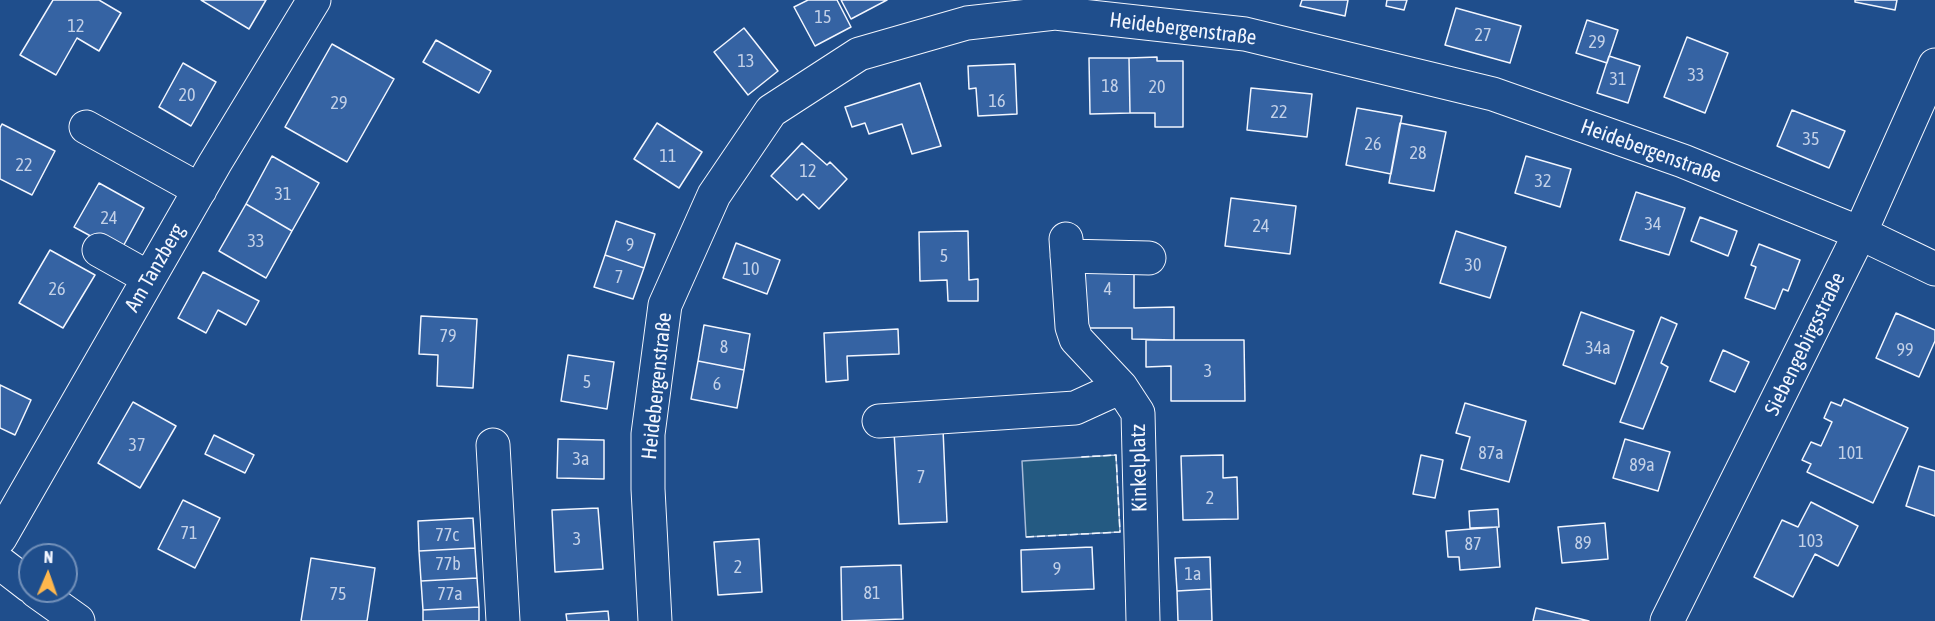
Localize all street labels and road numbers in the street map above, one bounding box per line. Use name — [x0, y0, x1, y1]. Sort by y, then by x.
street label: Heidebergenstraße — [1108, 7, 1258, 51]
street label: Heidebergenstraße — [1577, 114, 1725, 188]
street label: Am Tanzberg — [120, 219, 190, 317]
street label: Siebengebirgsstraße — [1759, 268, 1851, 420]
street label: Heidebergenstraße — [637, 311, 677, 461]
street label: Kinkelplatz — [1126, 424, 1152, 512]

